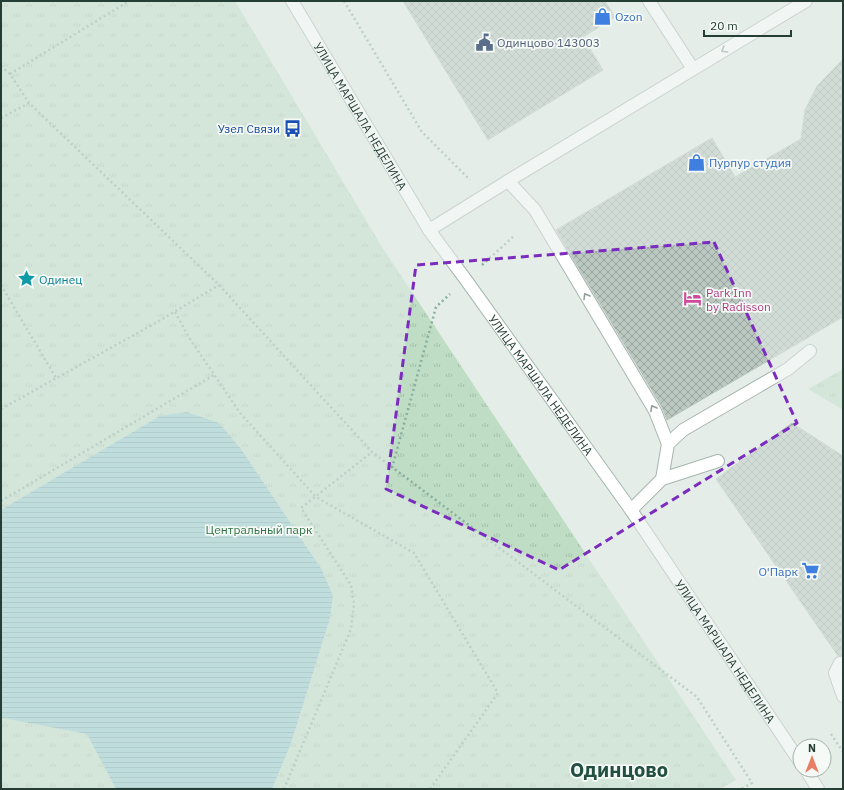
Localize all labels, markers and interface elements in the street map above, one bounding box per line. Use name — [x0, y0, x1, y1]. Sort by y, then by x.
shop icon: Ozon — [592, 6, 612, 26]
place label: Ozon — [615, 9, 642, 24]
scale bar — [704, 12, 791, 38]
text: 20 m — [710, 18, 738, 33]
public building icon: Одинцово 143003 — [474, 32, 494, 52]
place label: Одинцово 143003 — [497, 35, 600, 50]
street label: УЛИЦА МАРШАЛА НЕДЕЛИНА — [311, 39, 411, 193]
one-way arrow — [721, 46, 728, 53]
bus stop icon: Узел Связи — [283, 118, 303, 138]
place label: Узел Связи — [218, 121, 280, 136]
shop icon: Пурпур студия — [686, 152, 706, 172]
place label: Пурпур студия — [709, 155, 791, 170]
place icon: Одинец — [16, 269, 36, 289]
place label: Одинец — [39, 272, 82, 287]
place label: Park Inn by Radisson — [706, 285, 771, 314]
hotel icon: Park Inn by Radisson — [683, 289, 703, 309]
one-way arrow — [584, 293, 591, 300]
street label: УЛИЦА МАРШАЛА НЕДЕЛИНА — [486, 312, 597, 458]
one-way arrow — [650, 405, 658, 412]
park label: Центральный парк — [206, 522, 313, 537]
supermarket icon: О'Парк — [801, 561, 821, 581]
place label: О'Парк — [758, 564, 798, 579]
street label: УЛИЦА МАРШАЛА НЕДЕЛИНА — [672, 577, 779, 726]
north arrow — [792, 738, 832, 778]
text: N — [808, 741, 816, 755]
district label: Одинцово — [570, 756, 668, 783]

